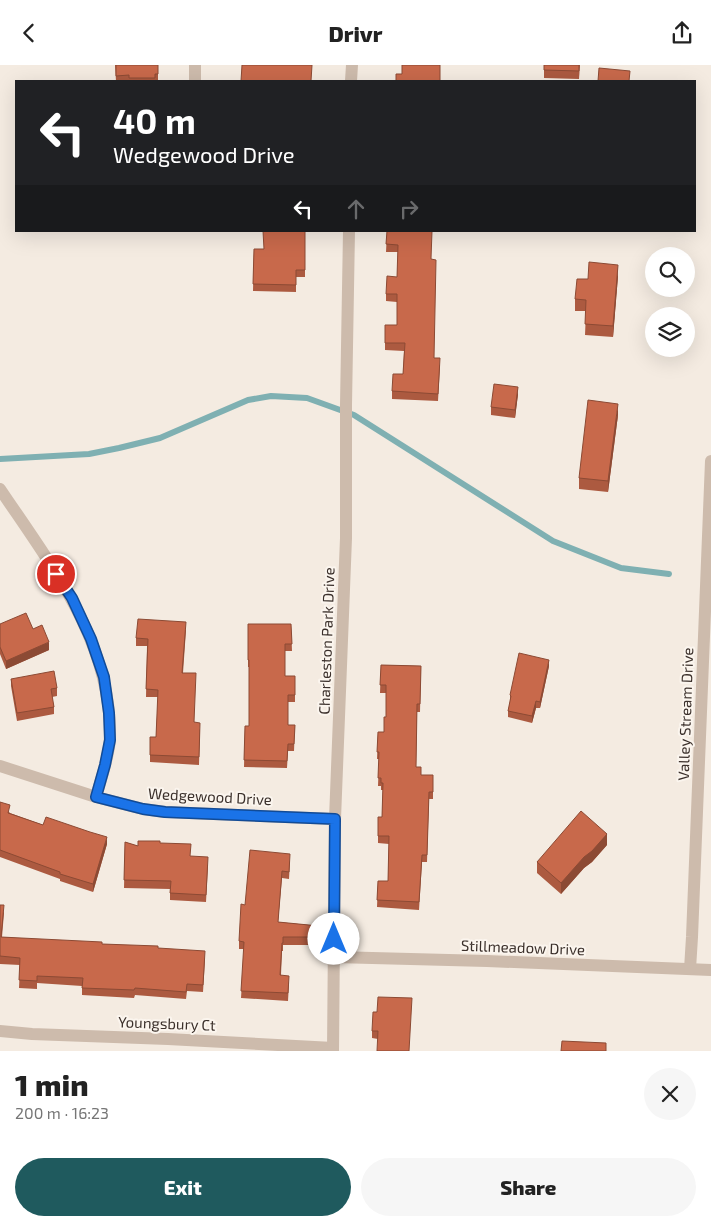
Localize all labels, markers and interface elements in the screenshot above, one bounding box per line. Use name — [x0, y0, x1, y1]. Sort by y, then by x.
icon: back — [15, 19, 43, 47]
icon: share — [668, 19, 696, 47]
text: Drivr — [329, 20, 382, 46]
text: 40 m — [113, 99, 196, 141]
icon: left — [30, 100, 95, 165]
text: Wedgewood Drive — [113, 141, 295, 167]
icon: left — [289, 195, 317, 223]
icon: ahead — [342, 195, 370, 223]
icon: right — [395, 195, 423, 223]
map controls — [645, 247, 695, 357]
button: search — [645, 247, 695, 297]
button: layers — [645, 307, 695, 357]
pin — [35, 553, 77, 595]
icon: arrive — [42, 560, 70, 588]
street label: Charleston Park Drive — [314, 567, 338, 715]
street label: Valley Stream Drive — [674, 647, 696, 781]
street label: Wedgewood Drive — [148, 784, 272, 808]
position arrow — [307, 912, 359, 964]
street label: Stillmeadow Drive — [461, 936, 585, 958]
street label: Youngsbury Ct — [118, 1012, 216, 1034]
text: 1 min — [15, 1066, 89, 1102]
button: close — [644, 1068, 696, 1120]
text: 200 m · 16:23 — [15, 1103, 109, 1122]
button: Exit — [15, 1158, 351, 1216]
button: Share — [361, 1158, 696, 1216]

